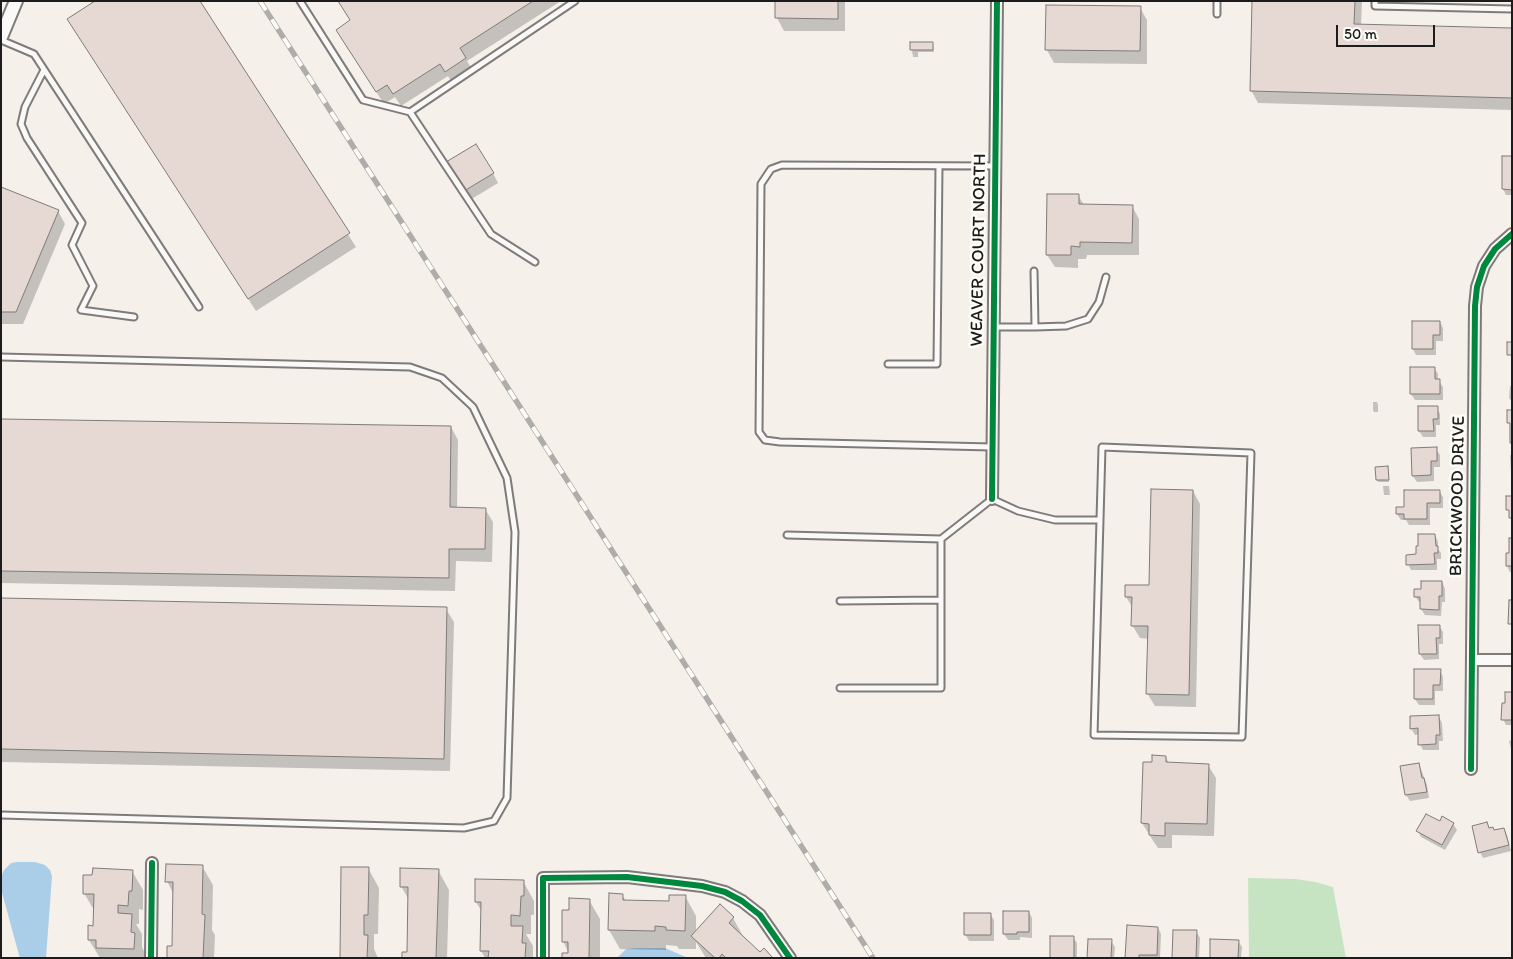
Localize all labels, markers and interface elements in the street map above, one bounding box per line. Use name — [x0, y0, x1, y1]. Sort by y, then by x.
scale bar — [1338, 15, 1437, 47]
text: 50 m — [1344, 25, 1377, 43]
street label: WEAVER COURT NORTH — [967, 153, 991, 347]
street label: BRICKWOOD DRIVE — [1446, 416, 1470, 576]

